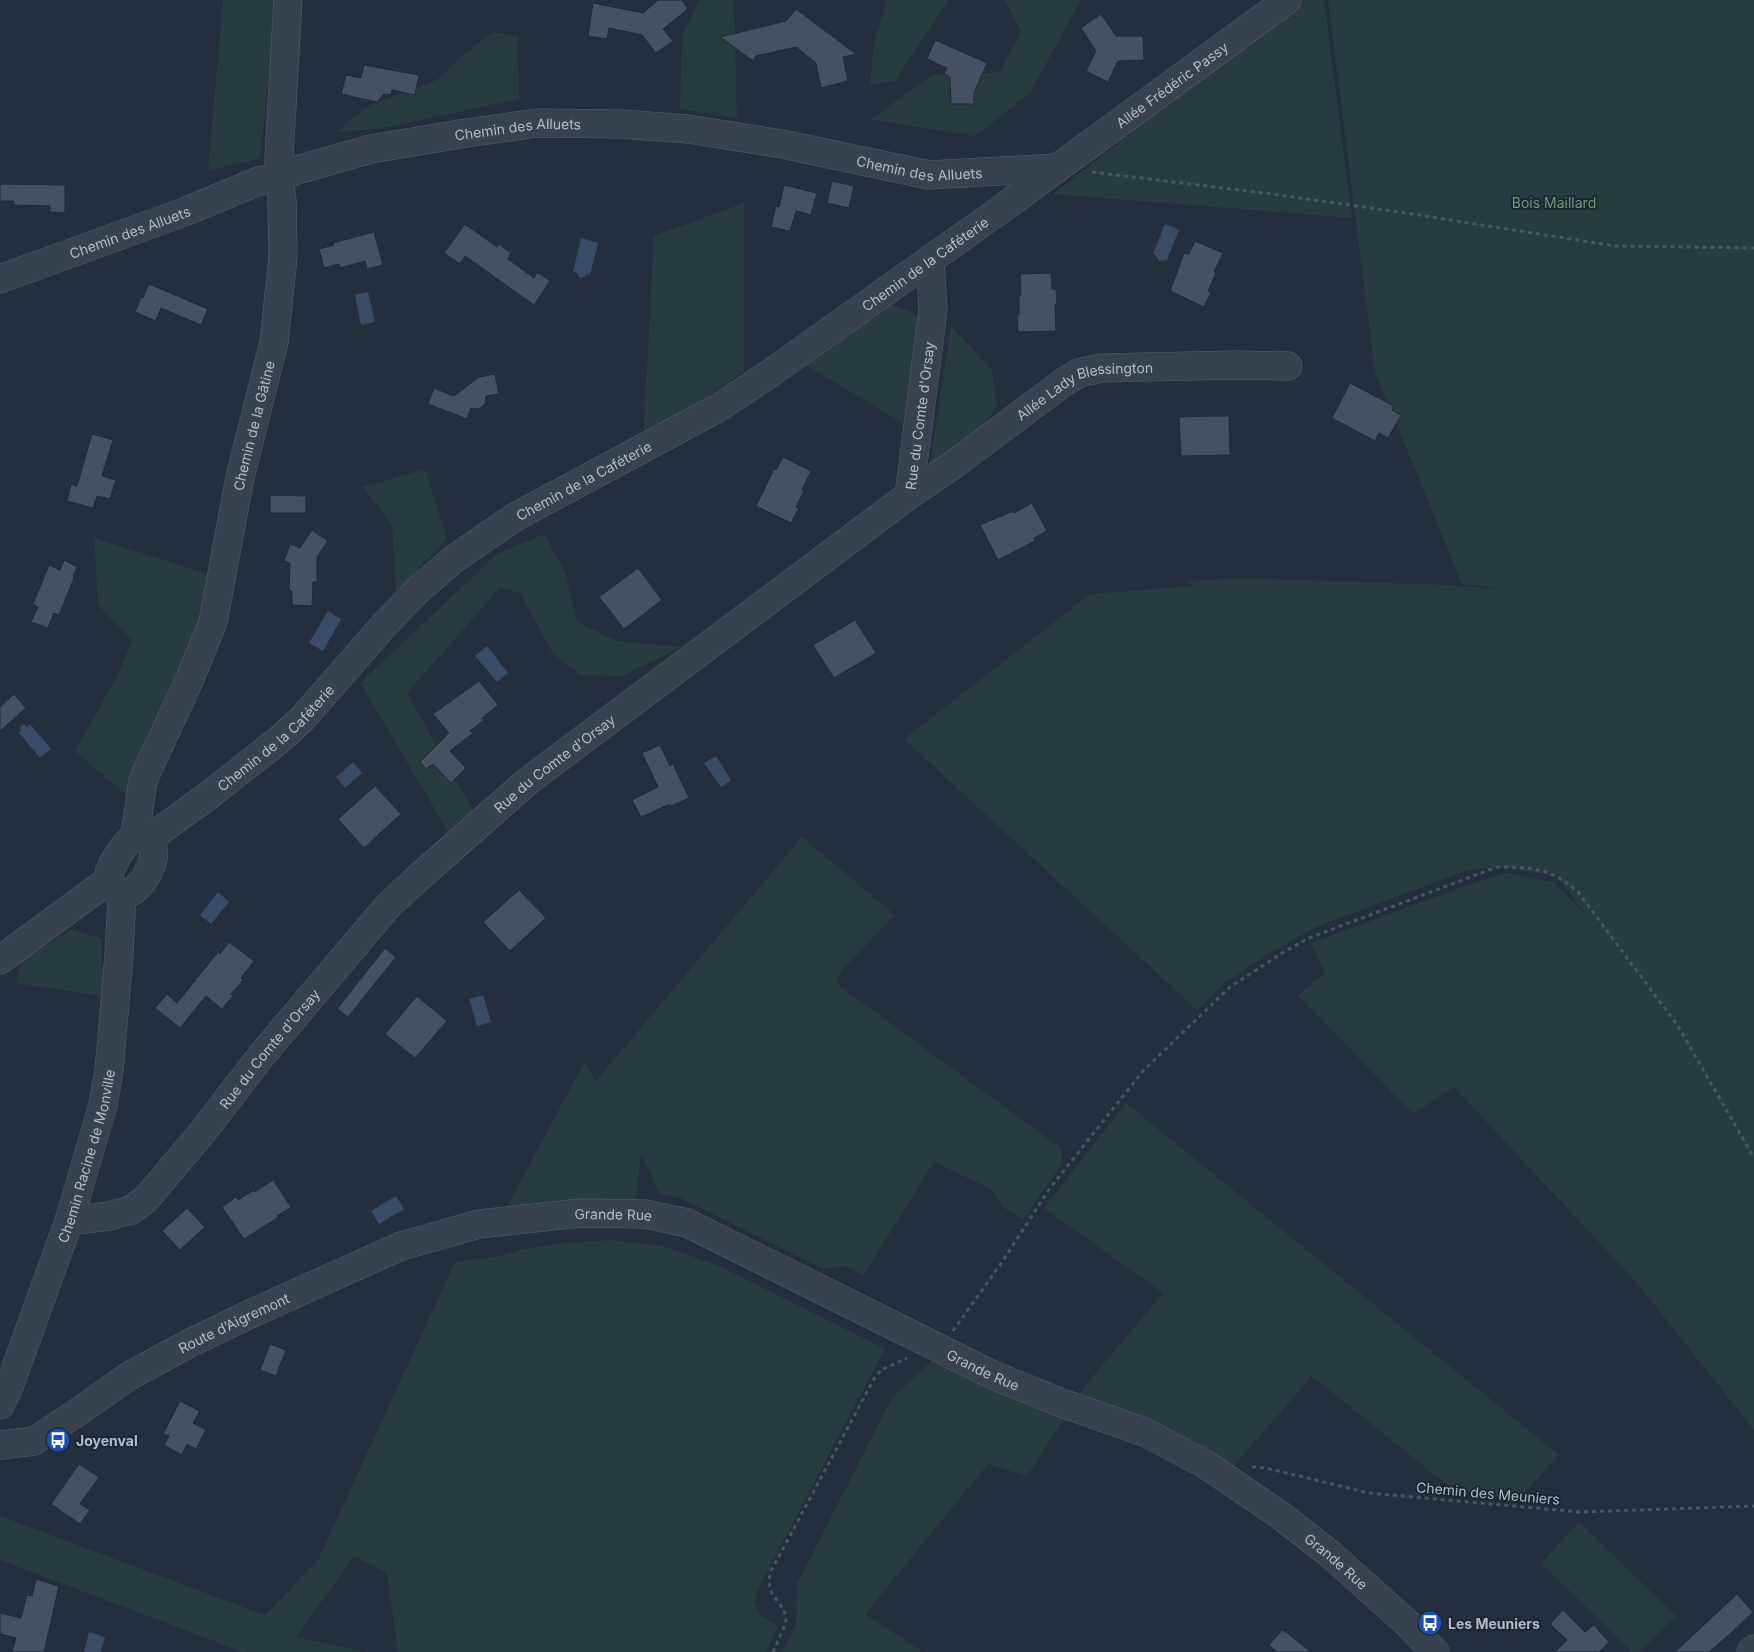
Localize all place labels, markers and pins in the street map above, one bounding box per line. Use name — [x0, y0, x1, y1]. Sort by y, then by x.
bus stop icon: Joyenval — [45, 1427, 71, 1453]
place label: Joyenval — [76, 1432, 138, 1449]
bus stop icon: Les Meuniers — [1417, 1610, 1443, 1636]
place label: Les Meuniers — [1448, 1615, 1540, 1632]

